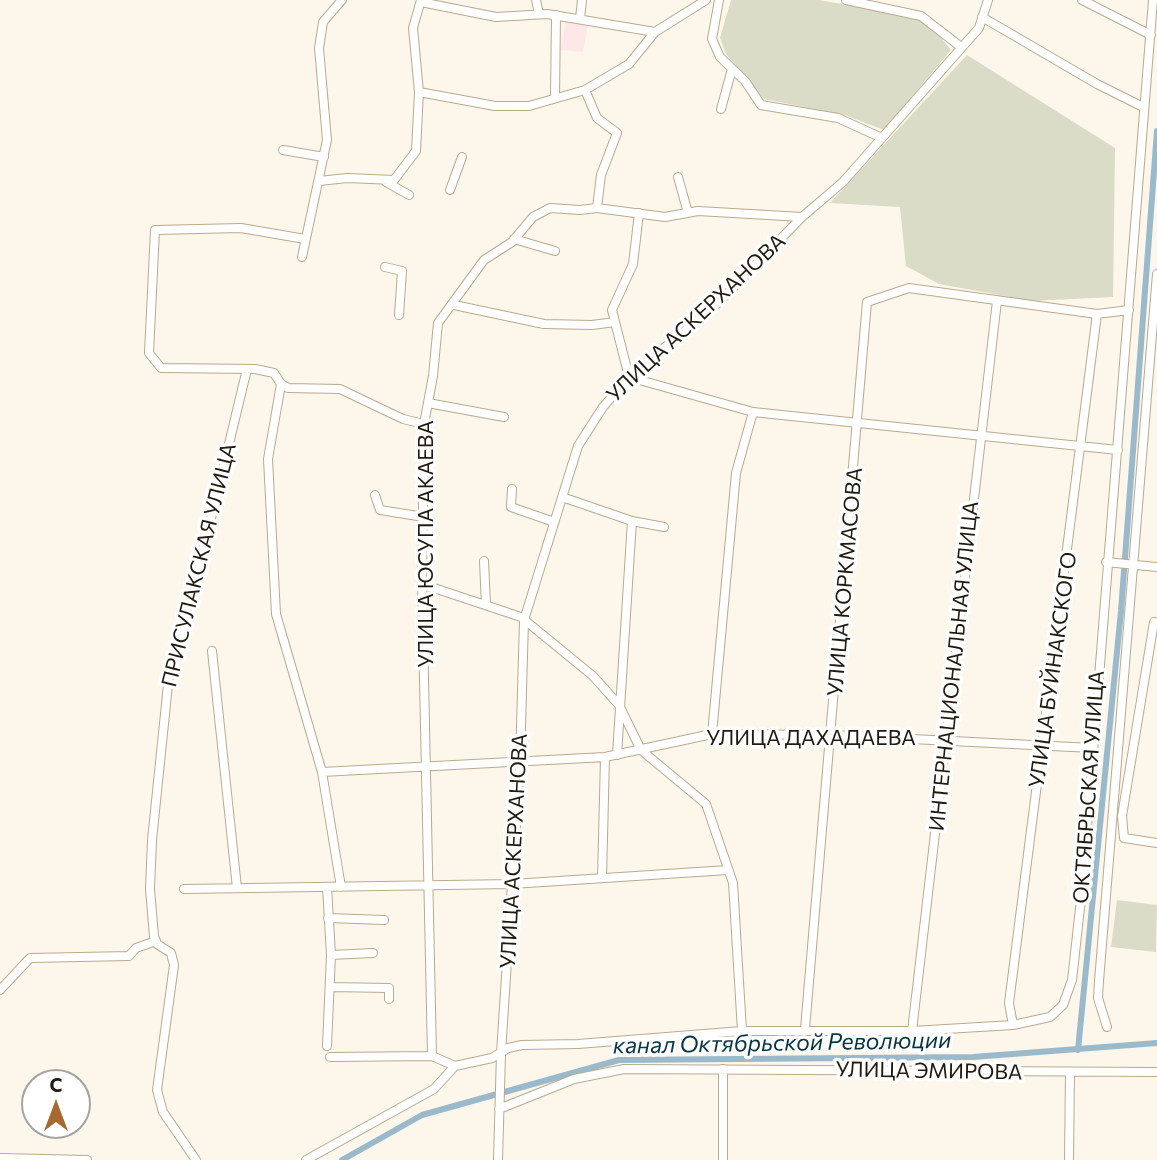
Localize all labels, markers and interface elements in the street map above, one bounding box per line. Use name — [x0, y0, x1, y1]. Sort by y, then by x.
street label: УЛИЦА АСКЕРХАНОВА — [601, 228, 791, 408]
street label: УЛИЦА ЮСУПА АКАЕВА — [413, 420, 439, 668]
street label: ПРИСУЛАКСКАЯ УЛИЦА — [156, 441, 242, 689]
street label: УЛИЦА КОРКМАСОВА — [822, 466, 868, 698]
street label: ИНТЕРНАЦИОНАЛЬНАЯ УЛИЦА — [924, 500, 984, 832]
street label: УЛИЦА БУЙНАКСКОГО — [1024, 550, 1082, 790]
street label: ОКТЯБРЬСКАЯ УЛИЦА — [1068, 670, 1110, 904]
street label: УЛИЦА ДАХАДАЕВА — [706, 725, 916, 751]
street label: УЛИЦА АСКЕРХАНОВА — [495, 733, 533, 969]
water label: канал Октябрьской Революции — [613, 1026, 951, 1060]
street label: УЛИЦА ЭМИРОВА — [835, 1057, 1023, 1085]
north arrow — [21, 1069, 91, 1139]
text: С — [50, 1073, 63, 1096]

